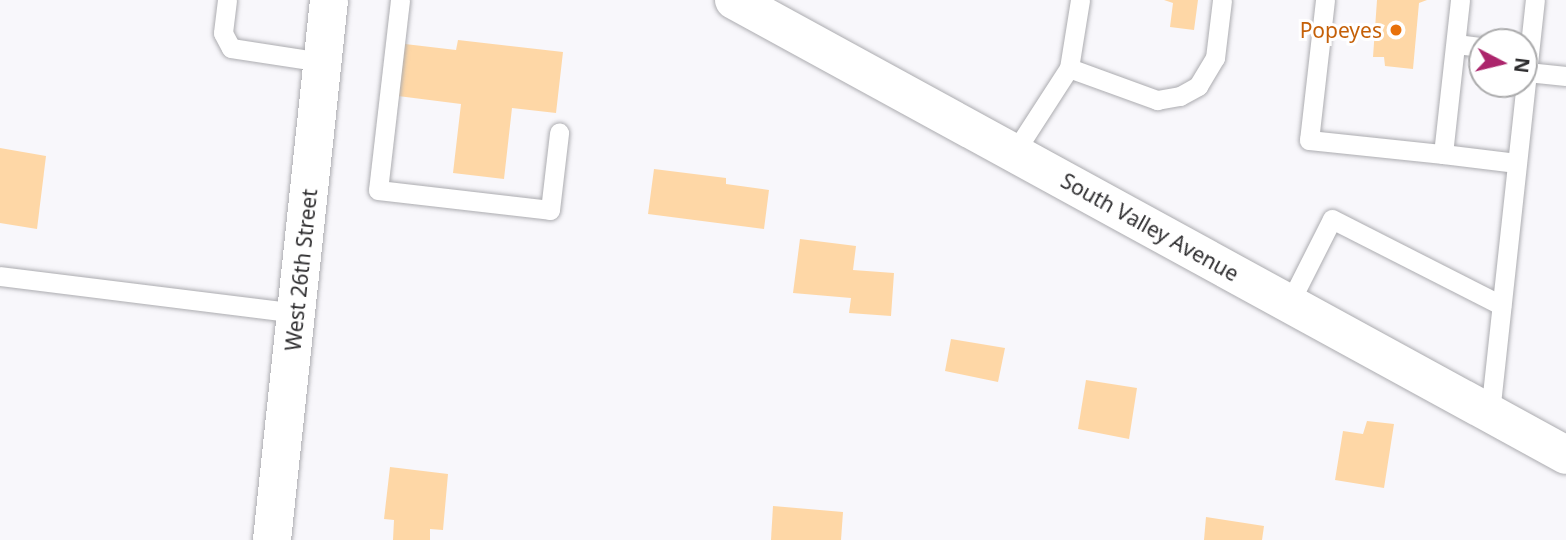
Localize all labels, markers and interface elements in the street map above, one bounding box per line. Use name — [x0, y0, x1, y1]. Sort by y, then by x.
place label: Popeyes — [1300, 17, 1382, 43]
marker: Popeyes — [1388, 22, 1404, 38]
north arrow — [1468, 28, 1538, 98]
text: N — [1508, 56, 1536, 75]
street label: South Valley Avenue — [1057, 168, 1243, 286]
street label: West 26th Street — [280, 188, 322, 352]

